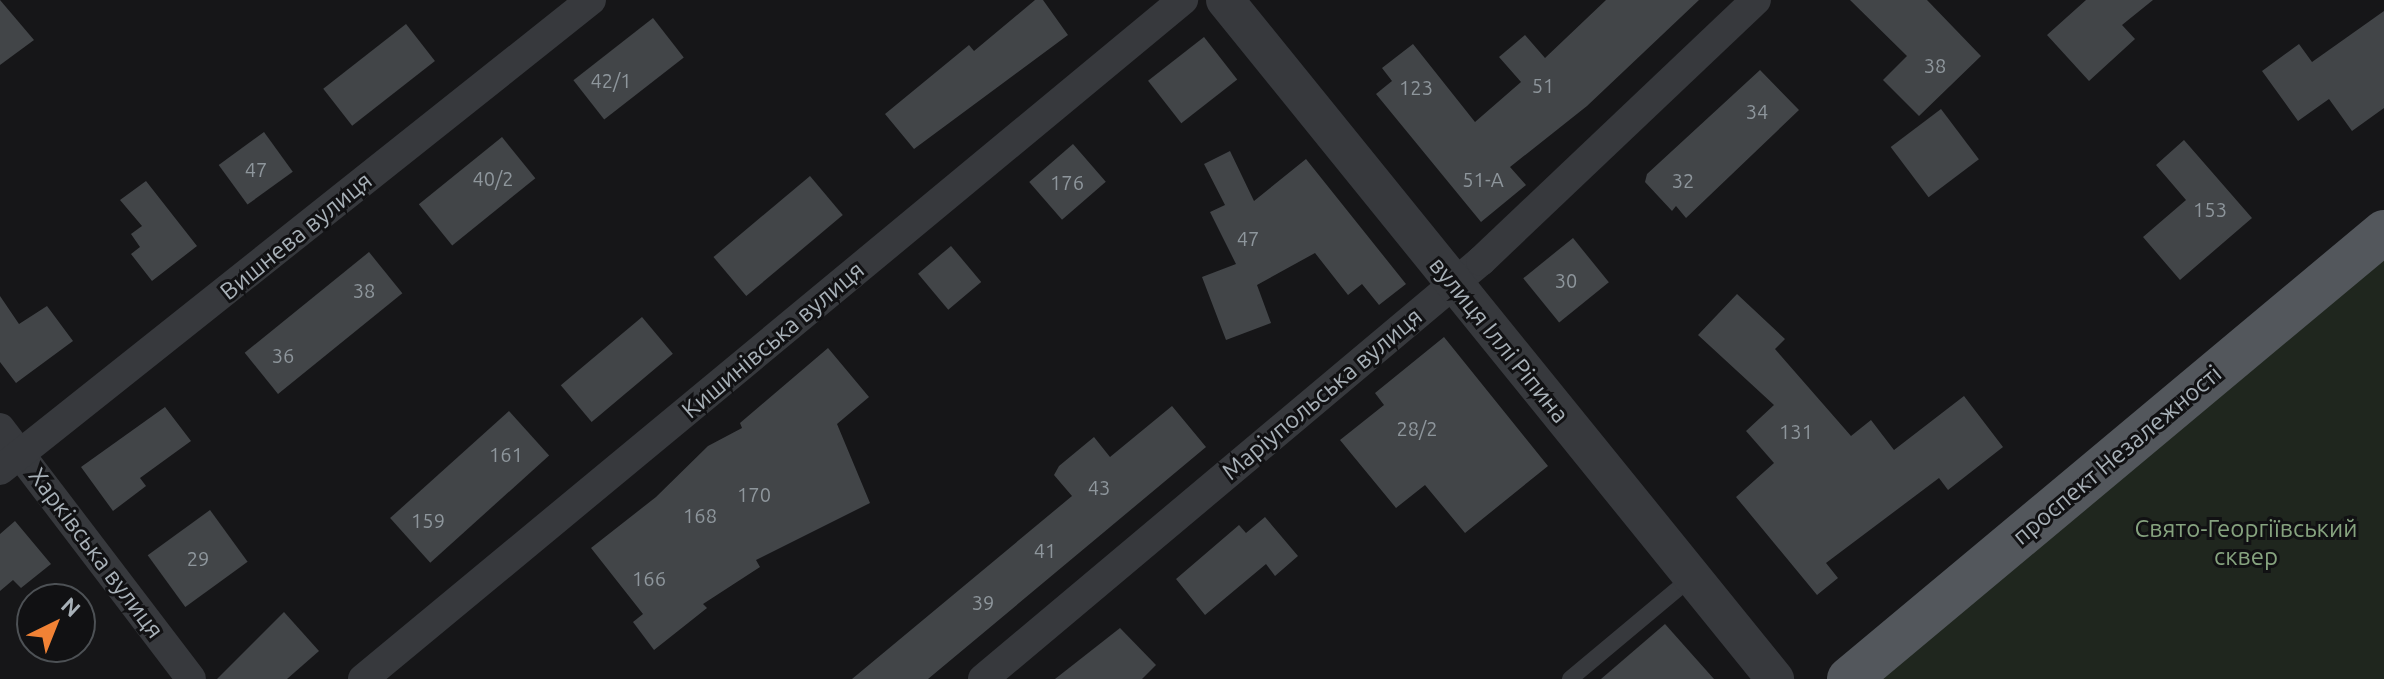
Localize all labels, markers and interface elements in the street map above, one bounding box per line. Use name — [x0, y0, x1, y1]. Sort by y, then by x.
house number: 38 — [1924, 53, 1946, 77]
house number: 42/1 — [590, 68, 632, 92]
house number: 51 — [1532, 73, 1554, 97]
house number: 123 — [1399, 75, 1433, 99]
house number: 34 — [1746, 99, 1768, 123]
house number: 47 — [245, 157, 267, 181]
street label: Вишнева вулиця — [214, 166, 378, 306]
house number: 40/2 — [472, 166, 514, 190]
house number: 51-А — [1462, 167, 1504, 191]
house number: 32 — [1672, 168, 1694, 192]
house number: 176 — [1050, 170, 1084, 194]
house number: 153 — [2193, 197, 2227, 221]
house number: 47 — [1237, 226, 1259, 250]
street label: вулиця Іллі Ріпина — [1423, 251, 1575, 429]
street label: Кишинівська вулиця — [676, 255, 870, 425]
house number: 30 — [1555, 268, 1577, 292]
house number: 38 — [353, 278, 375, 302]
street label: Маріупольська вулиця — [1216, 302, 1428, 486]
house number: 36 — [272, 343, 294, 367]
street label: проспект Незалежності — [2007, 359, 2227, 551]
house number: 28/2 — [1396, 416, 1438, 440]
house number: 131 — [1779, 419, 1813, 443]
house number: 161 — [489, 442, 523, 466]
street label: Харківська вулиця — [23, 462, 169, 644]
house number: 43 — [1088, 475, 1110, 499]
house number: 170 — [737, 482, 771, 506]
house number: 168 — [683, 503, 717, 527]
house number: 159 — [411, 508, 445, 532]
park label: Свято-Георгіївський сквер — [2135, 515, 2357, 571]
house number: 41 — [1034, 538, 1056, 562]
house number: 29 — [187, 546, 209, 570]
house number: 166 — [632, 566, 666, 590]
north arrow — [16, 583, 96, 663]
house number: 39 — [972, 590, 994, 614]
text: N — [57, 592, 86, 621]

